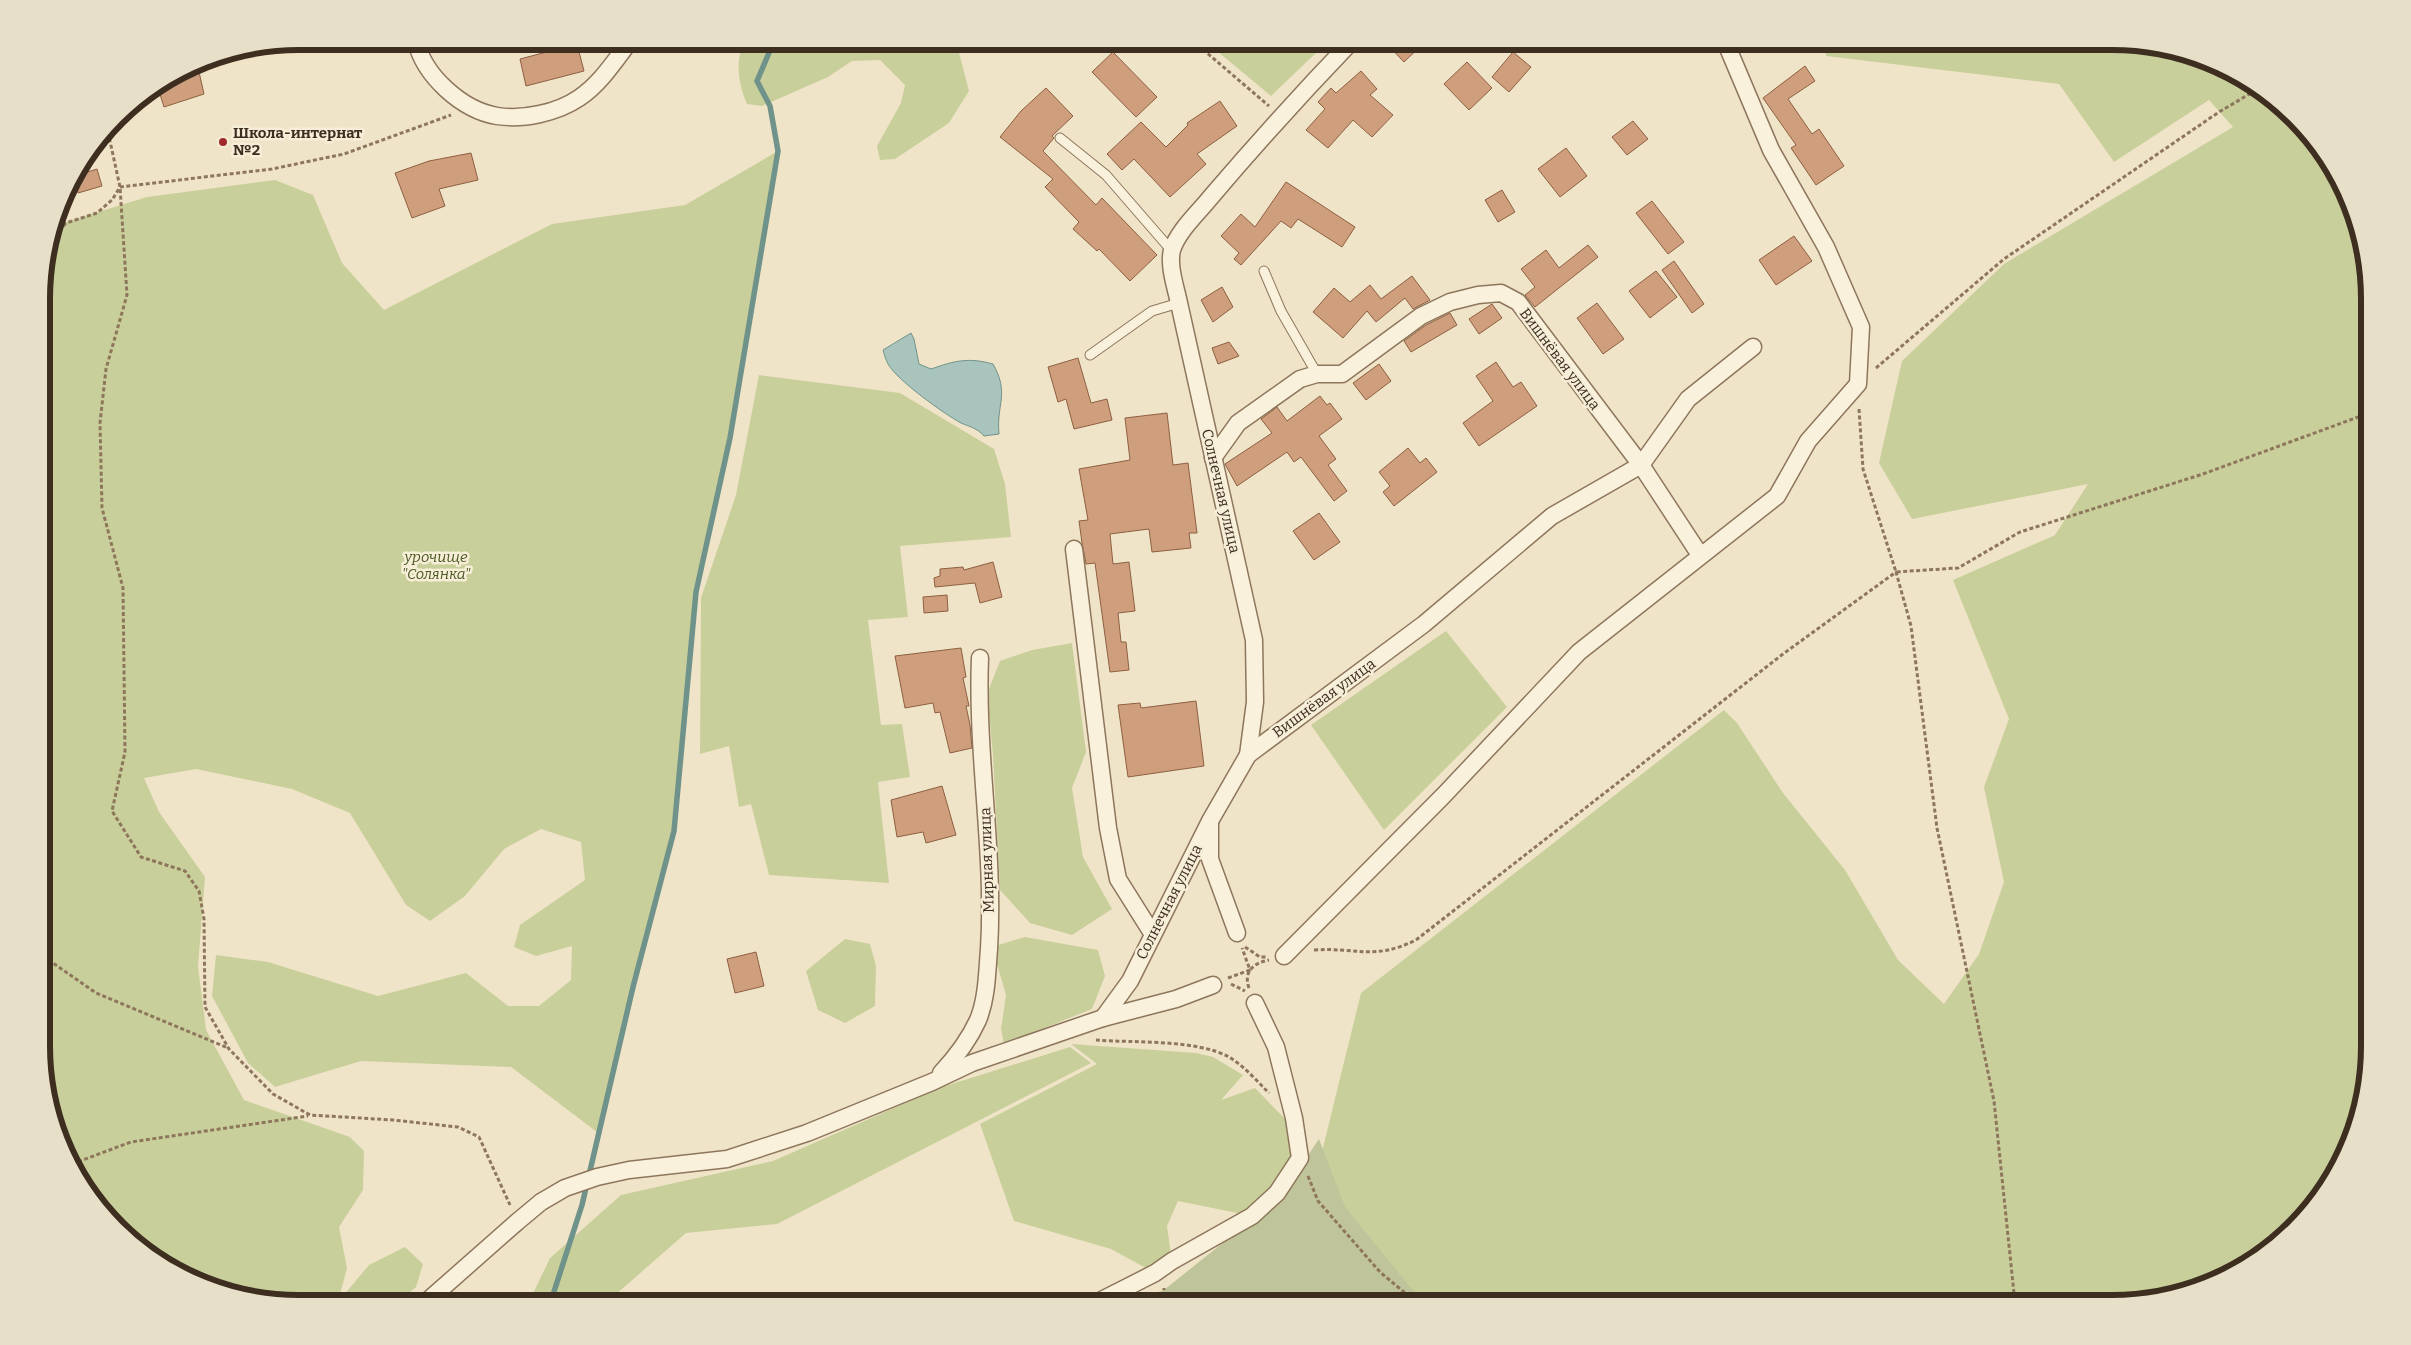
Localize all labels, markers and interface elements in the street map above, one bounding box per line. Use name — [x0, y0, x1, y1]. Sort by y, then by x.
place label: Школа-интернат №2 — [233, 124, 363, 159]
marker: Школа-интернат №2 — [217, 136, 229, 148]
street label: Вишнёвая улица — [1516, 305, 1604, 413]
street label: Солнечная улица — [1198, 427, 1244, 555]
park label: урочище "Солянка" — [402, 548, 471, 583]
street label: Вишнёвая улица — [1269, 655, 1379, 741]
street label: Мирная улица — [976, 807, 998, 913]
street label: Солнечная улица — [1132, 841, 1206, 963]

